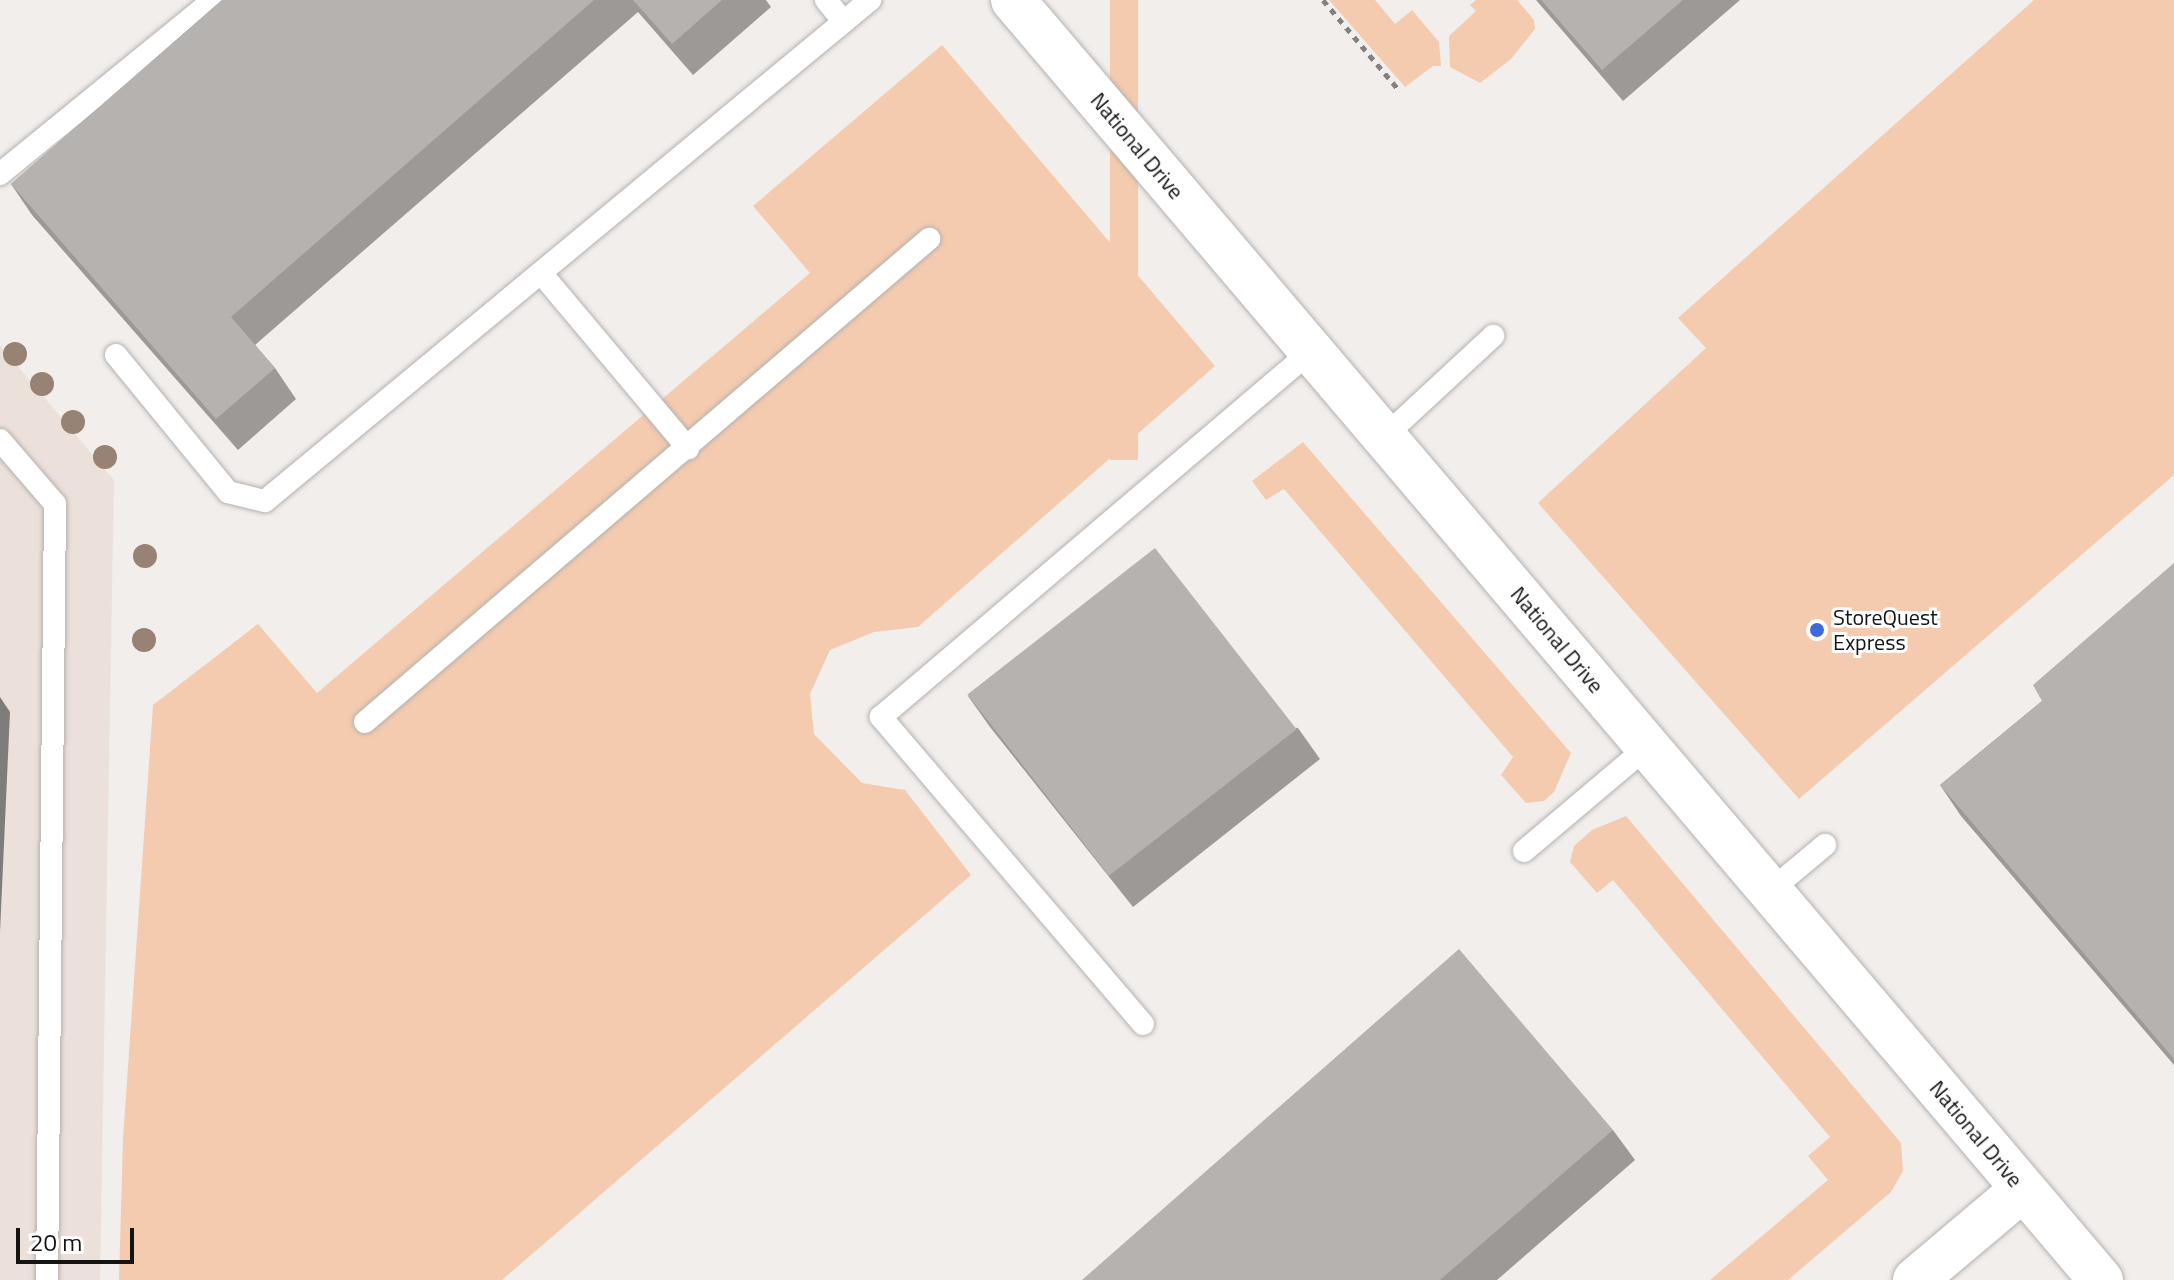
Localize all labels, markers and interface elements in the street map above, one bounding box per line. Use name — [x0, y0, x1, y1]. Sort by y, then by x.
street label: National Drive — [1085, 87, 1189, 205]
street label: National Drive — [1505, 581, 1609, 699]
place label: StoreQuest Express — [1833, 604, 1938, 656]
marker: StoreQuest Express — [1808, 621, 1826, 639]
street label: National Drive — [1924, 1075, 2028, 1193]
scale bar — [20, 1212, 138, 1262]
text: 20 m — [30, 1224, 82, 1260]

